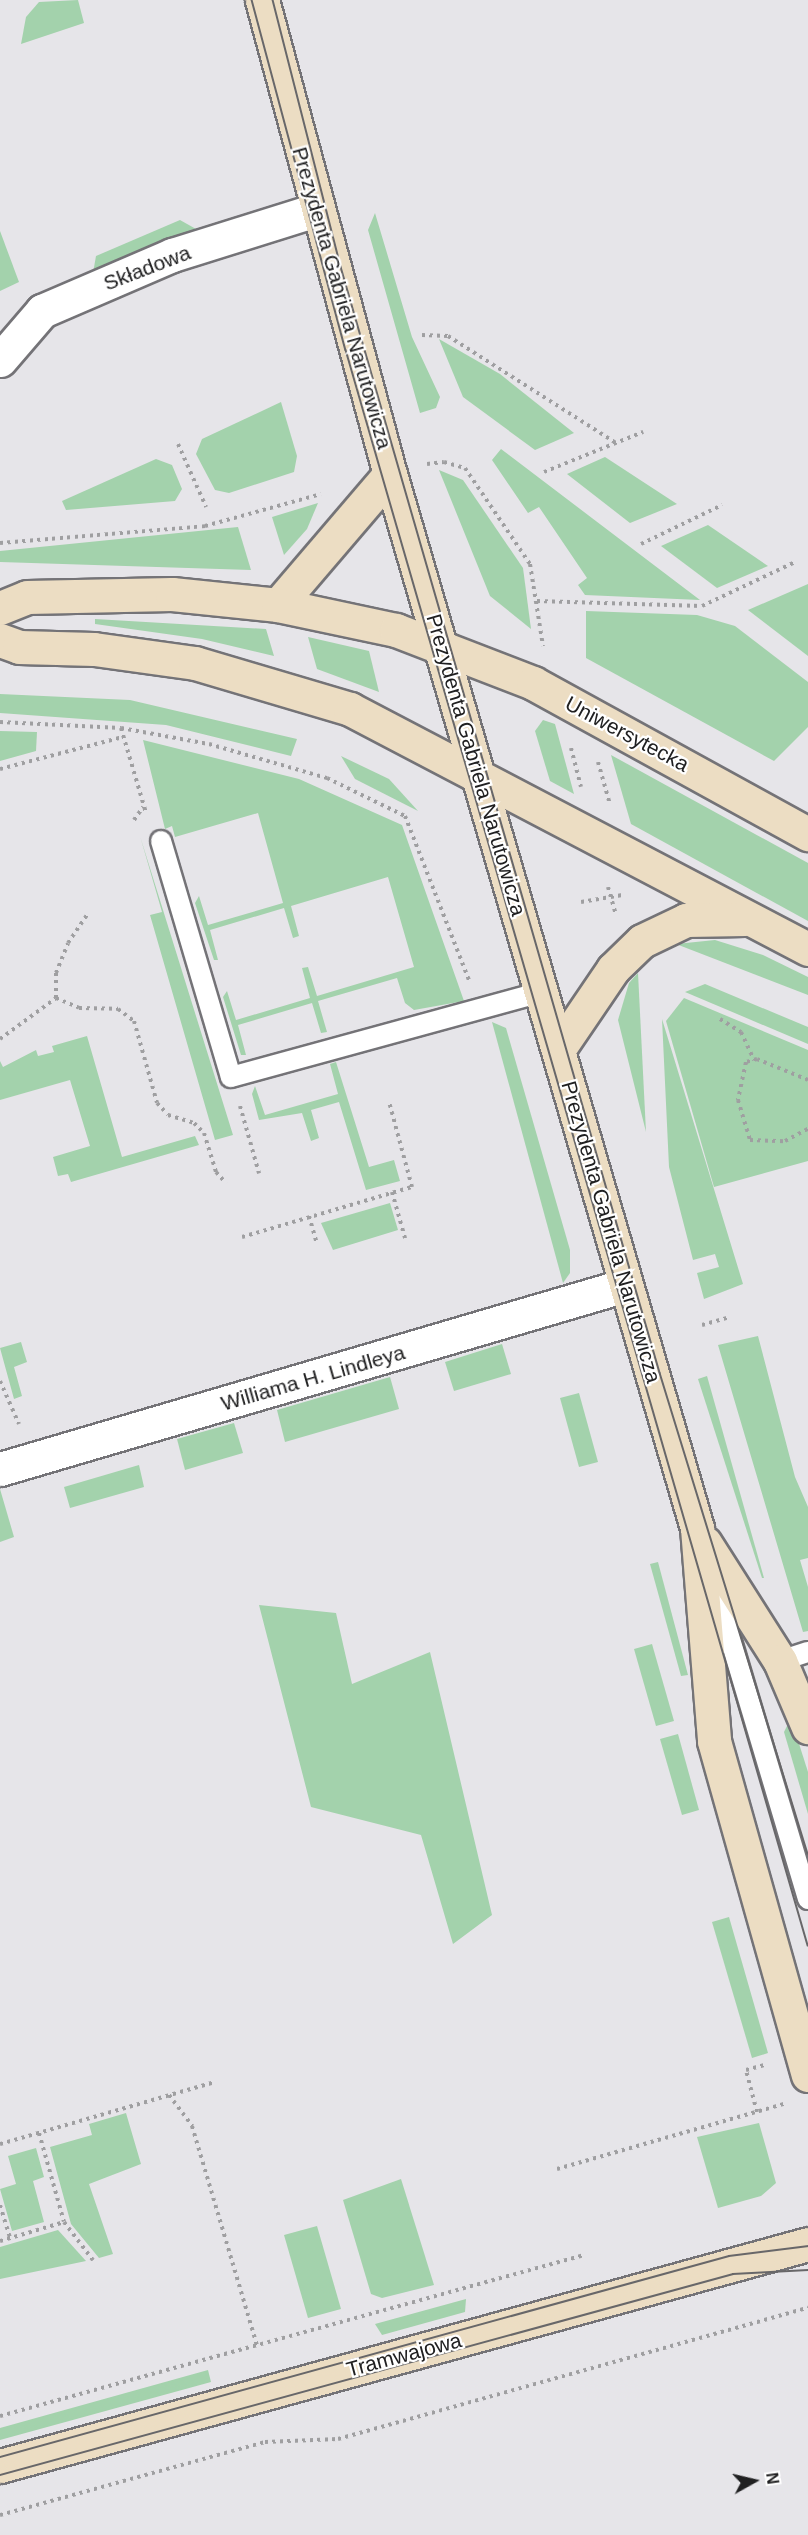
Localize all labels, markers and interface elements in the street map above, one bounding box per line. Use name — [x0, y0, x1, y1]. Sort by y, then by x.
street label: Prezydenta Gabriela Narutowicza — [287, 144, 397, 452]
street label: Składowa — [100, 240, 194, 296]
street label: Prezydenta Gabriela Narutowicza — [421, 611, 531, 919]
street label: Uniwersytecka — [561, 691, 693, 777]
street label: Prezydenta Gabriela Narutowicza — [556, 1078, 666, 1386]
street label: Williama H. Lindleya — [218, 1340, 408, 1416]
street label: Tramwajowa — [344, 2328, 464, 2382]
north arrow — [724, 2451, 784, 2511]
text: N — [763, 2472, 782, 2485]

